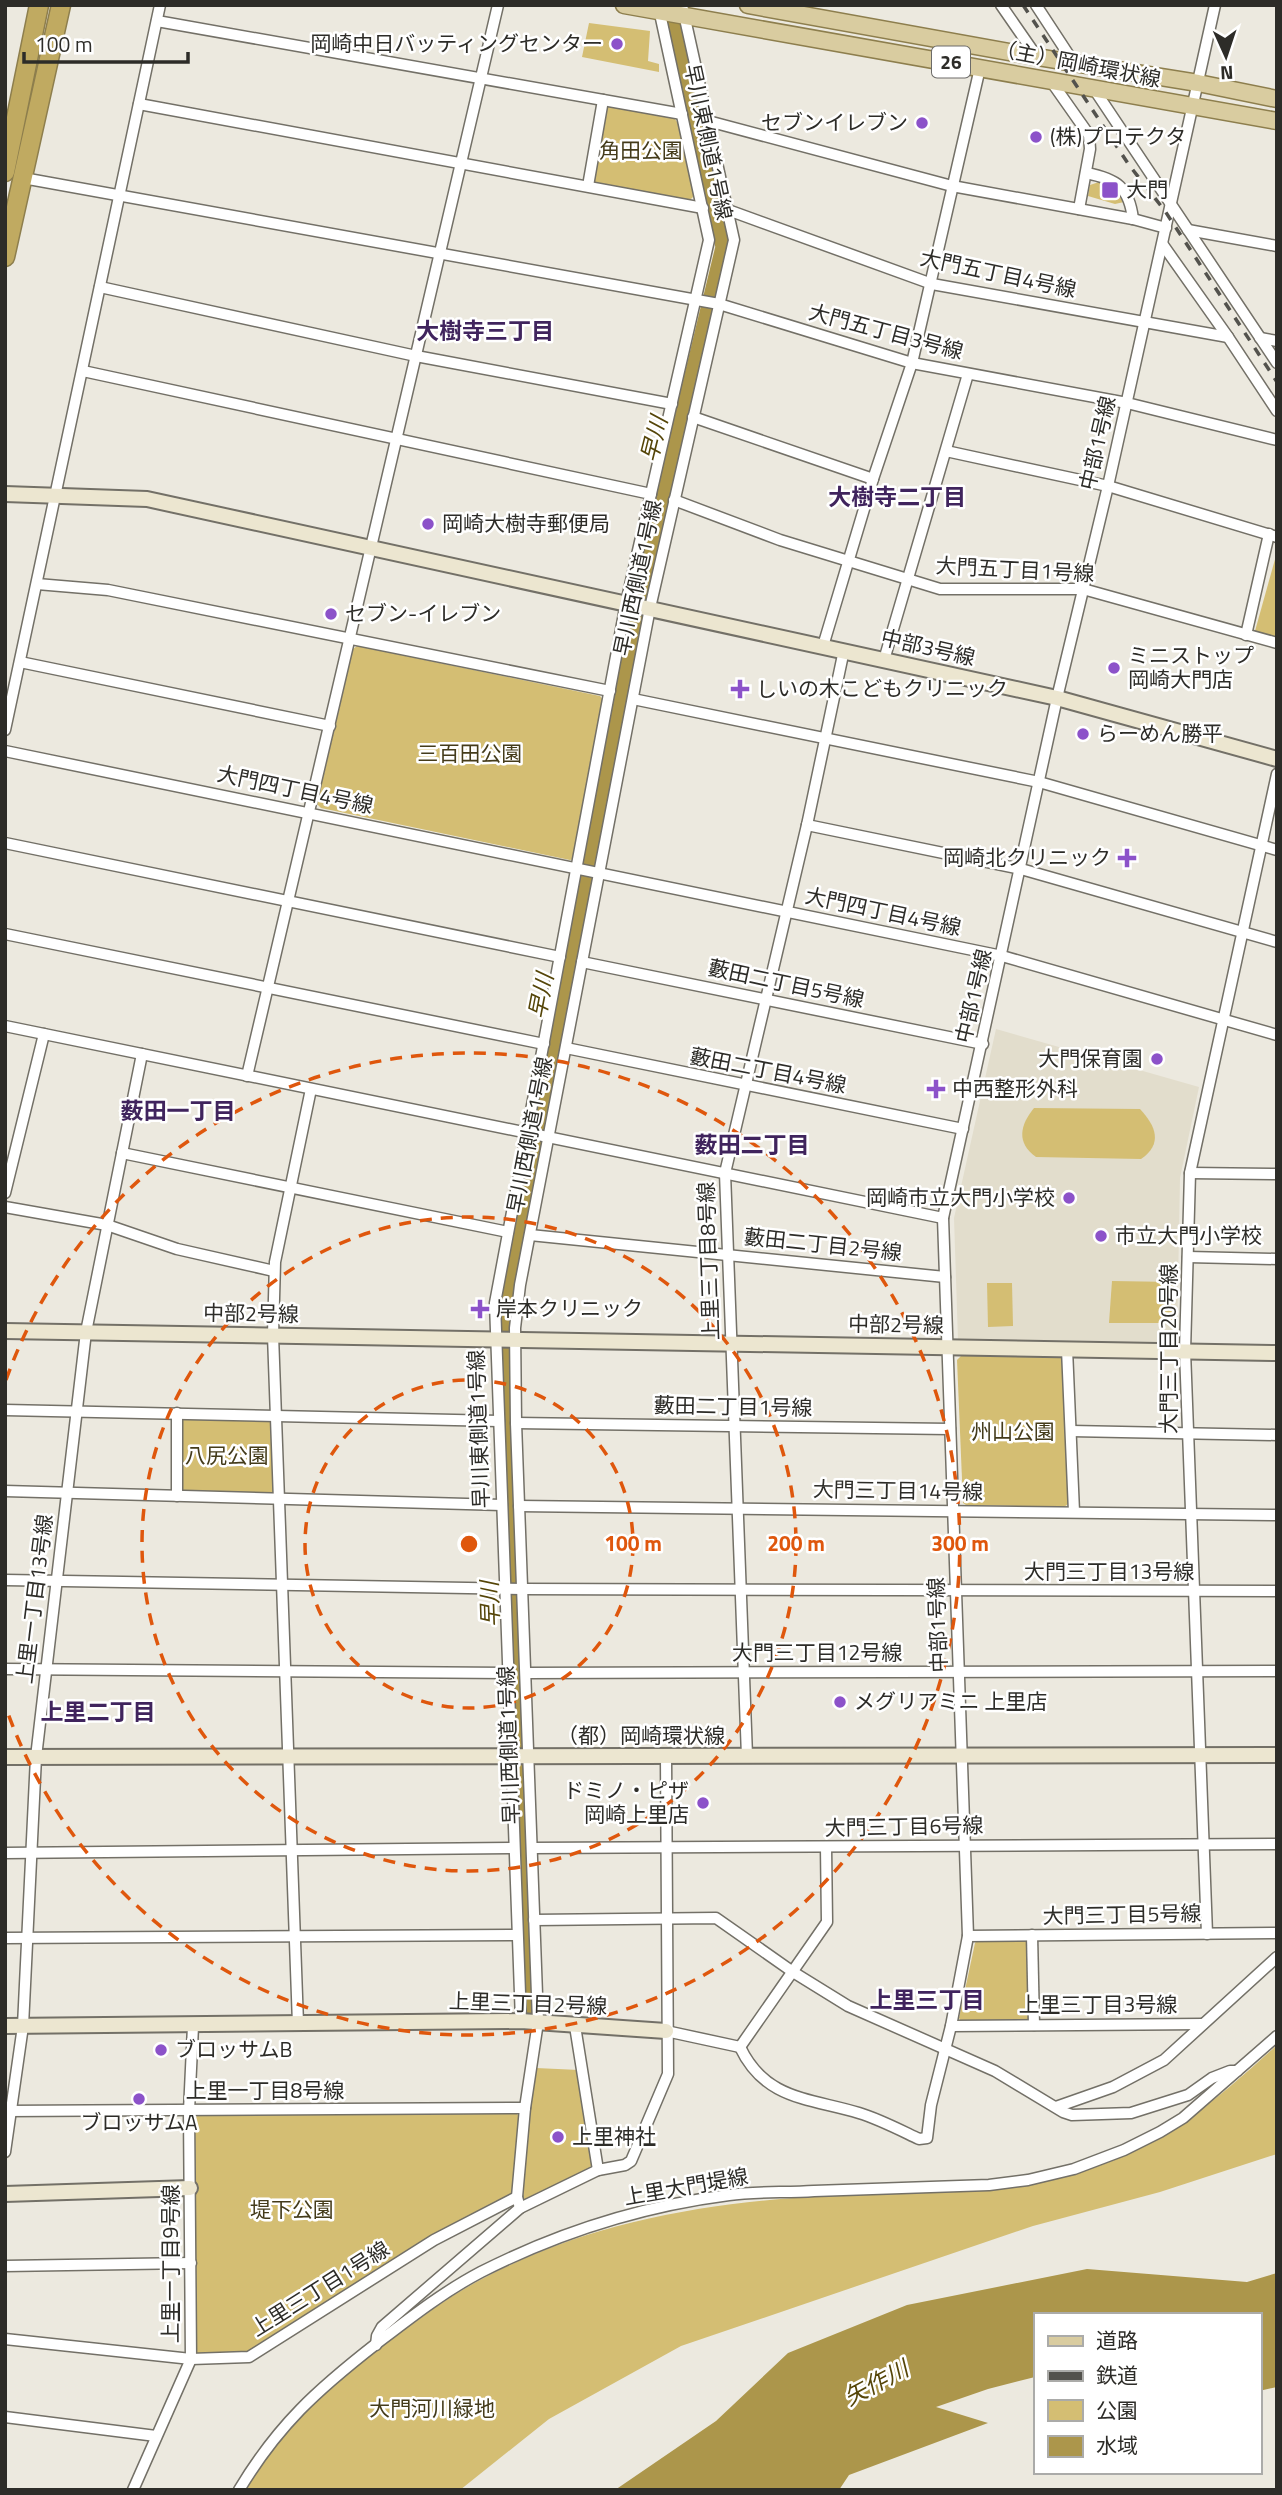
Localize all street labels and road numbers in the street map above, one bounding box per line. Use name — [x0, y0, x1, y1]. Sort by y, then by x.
street label: （主）岡崎環状線 — [993, 31, 1164, 95]
road number: 26 — [932, 46, 970, 78]
street label: 早川東側道1号線 — [677, 61, 741, 223]
street label: 大門五丁目4号線 — [917, 241, 1079, 305]
street label: 大門五丁目3号線 — [805, 295, 967, 367]
street label: 中部1号線 — [1071, 393, 1123, 493]
street label: 早川西側道1号線 — [605, 497, 669, 659]
street label: 大門五丁目1号線 — [935, 549, 1095, 589]
street label: 中部3号線 — [878, 621, 978, 673]
street label: 大門四丁目4号線 — [214, 757, 376, 821]
street label: 大門四丁目4号線 — [802, 879, 964, 943]
street label: 中部1号線 — [947, 946, 999, 1046]
street label: 藪田二丁目5号線 — [705, 951, 867, 1015]
street label: 藪田二丁目4号線 — [687, 1039, 849, 1101]
street label: 早川西側道1号線 — [498, 1054, 560, 1216]
street label: 上里三丁目8号線 — [689, 1181, 727, 1341]
street label: 藪田二丁目2号線 — [742, 1220, 904, 1268]
street label: 大門三丁目20号線 — [1152, 1264, 1184, 1434]
street label: 中部2号線 — [203, 1296, 299, 1330]
street label: 中部2号線 — [848, 1307, 944, 1341]
street label: 早川東側道1号線 — [459, 1349, 497, 1509]
street label: 藪田二丁目1号線 — [653, 1389, 813, 1423]
street label: 大門三丁目14号線 — [812, 1473, 984, 1507]
street label: 上里一丁目13号線 — [8, 1512, 60, 1685]
street label: 大門三丁目13号線 — [1024, 1555, 1194, 1587]
street label: 中部1号線 — [919, 1577, 955, 1673]
street label: 大門三丁目12号線 — [732, 1636, 902, 1668]
street label: 早川西側道1号線 — [489, 1665, 527, 1825]
street label: （都）岡崎環状線 — [557, 1719, 725, 1751]
street label: 大門三丁目6号線 — [824, 1809, 984, 1843]
street label: 大門三丁目5号線 — [1042, 1897, 1202, 1931]
street label: 上里三丁目2号線 — [448, 1984, 608, 2022]
street label: 上里三丁目3号線 — [1019, 1988, 1177, 2020]
street label: 上里一丁目8号線 — [186, 2074, 344, 2106]
street label: 上里大門堤線 — [621, 2159, 751, 2213]
street label: 上里一丁目9号線 — [154, 2185, 186, 2343]
street label: 上里三丁目1号線 — [244, 2233, 395, 2344]

